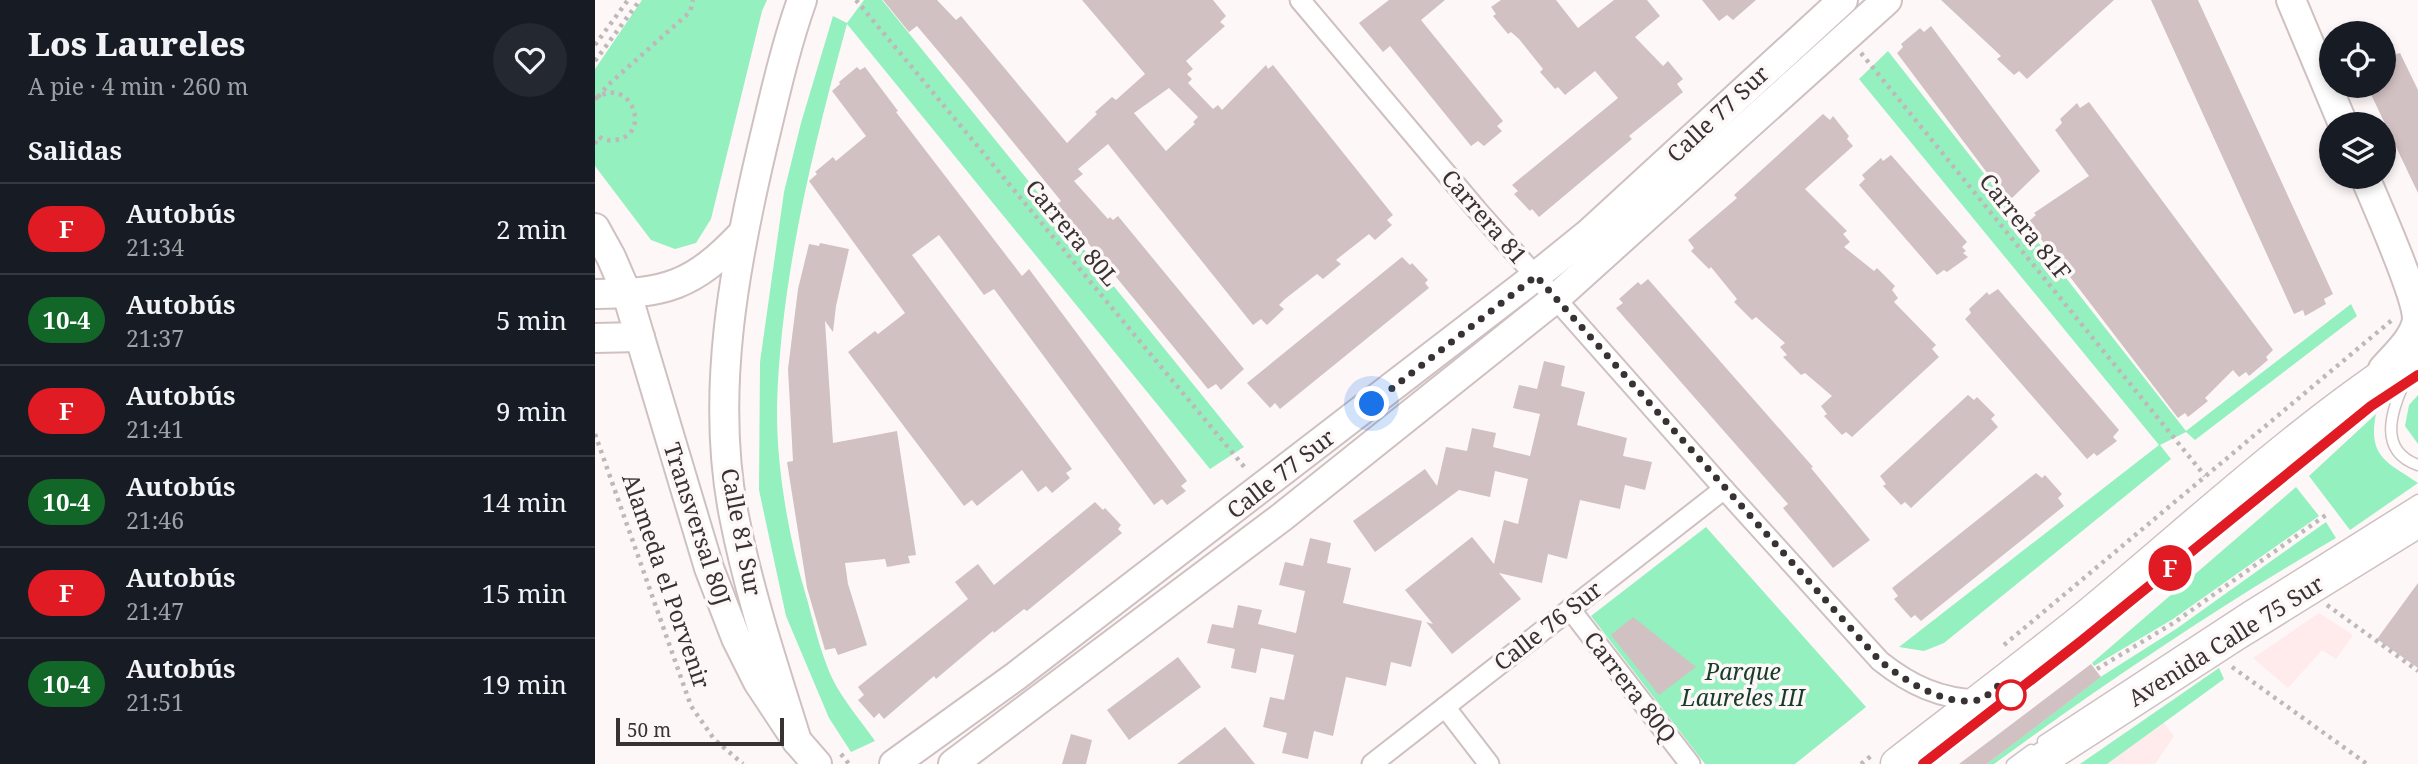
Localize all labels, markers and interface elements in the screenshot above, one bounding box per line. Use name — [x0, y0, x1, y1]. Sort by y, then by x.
text: Los Laureles — [28, 21, 245, 66]
map controls — [2319, 21, 2396, 189]
button: locate — [2319, 21, 2396, 98]
button: heart — [493, 23, 567, 97]
street label: Calle 77 Sur — [1659, 57, 1776, 169]
text: A pie · 4 min · 260 m — [28, 70, 248, 102]
button: layers — [2319, 112, 2396, 189]
text: Salidas — [28, 132, 122, 168]
street label: Carrera 81 — [1435, 162, 1535, 271]
street label: Carrera 81F — [1973, 166, 2079, 287]
street label: Carrera 80L — [1019, 172, 1127, 293]
text: Autobús — [126, 195, 236, 231]
text: 2 min — [496, 211, 567, 247]
text: F — [59, 212, 74, 245]
text: 21:34 — [126, 231, 184, 263]
text: Autobús — [126, 286, 236, 322]
text: 5 min — [496, 302, 567, 338]
text: 10-4 — [42, 303, 91, 336]
text: 21:37 — [126, 322, 184, 354]
text: Autobús — [126, 377, 236, 413]
your location — [1354, 386, 1389, 421]
text: 9 min — [496, 393, 567, 429]
text: F — [59, 394, 74, 427]
text: 21:41 — [126, 413, 184, 445]
street label: Calle 77 Sur — [1220, 421, 1341, 526]
street label: Transversal 80J — [657, 438, 739, 609]
street label: Calle 81 Sur — [714, 465, 770, 598]
text: Autobús — [126, 468, 236, 504]
street label: Alameda el Porvenir — [615, 469, 719, 693]
text: 14 min — [482, 484, 567, 520]
text: 10-4 — [42, 485, 91, 518]
text: 21:46 — [126, 504, 184, 536]
line badge: F — [2147, 545, 2193, 591]
text: F — [2163, 551, 2177, 584]
text: Autobús — [126, 559, 236, 595]
street label: Avenida Calle 75 Sur — [2122, 567, 2329, 713]
street label: Calle 76 Sur — [1487, 573, 1608, 678]
text: 15 min — [482, 575, 567, 611]
text: F — [59, 576, 74, 609]
text: 21:47 — [126, 595, 184, 627]
street label: Carrera 80Q — [1577, 624, 1684, 749]
text: Autobús — [126, 650, 236, 686]
park label: Parque Laureles III — [1680, 655, 1806, 713]
text: 19 min — [482, 666, 567, 702]
text: 10-4 — [42, 667, 91, 700]
unlabelled marker — [1996, 680, 2026, 710]
text: 21:51 — [126, 686, 184, 718]
scale bar — [616, 715, 784, 747]
text: 50 m — [627, 717, 671, 743]

